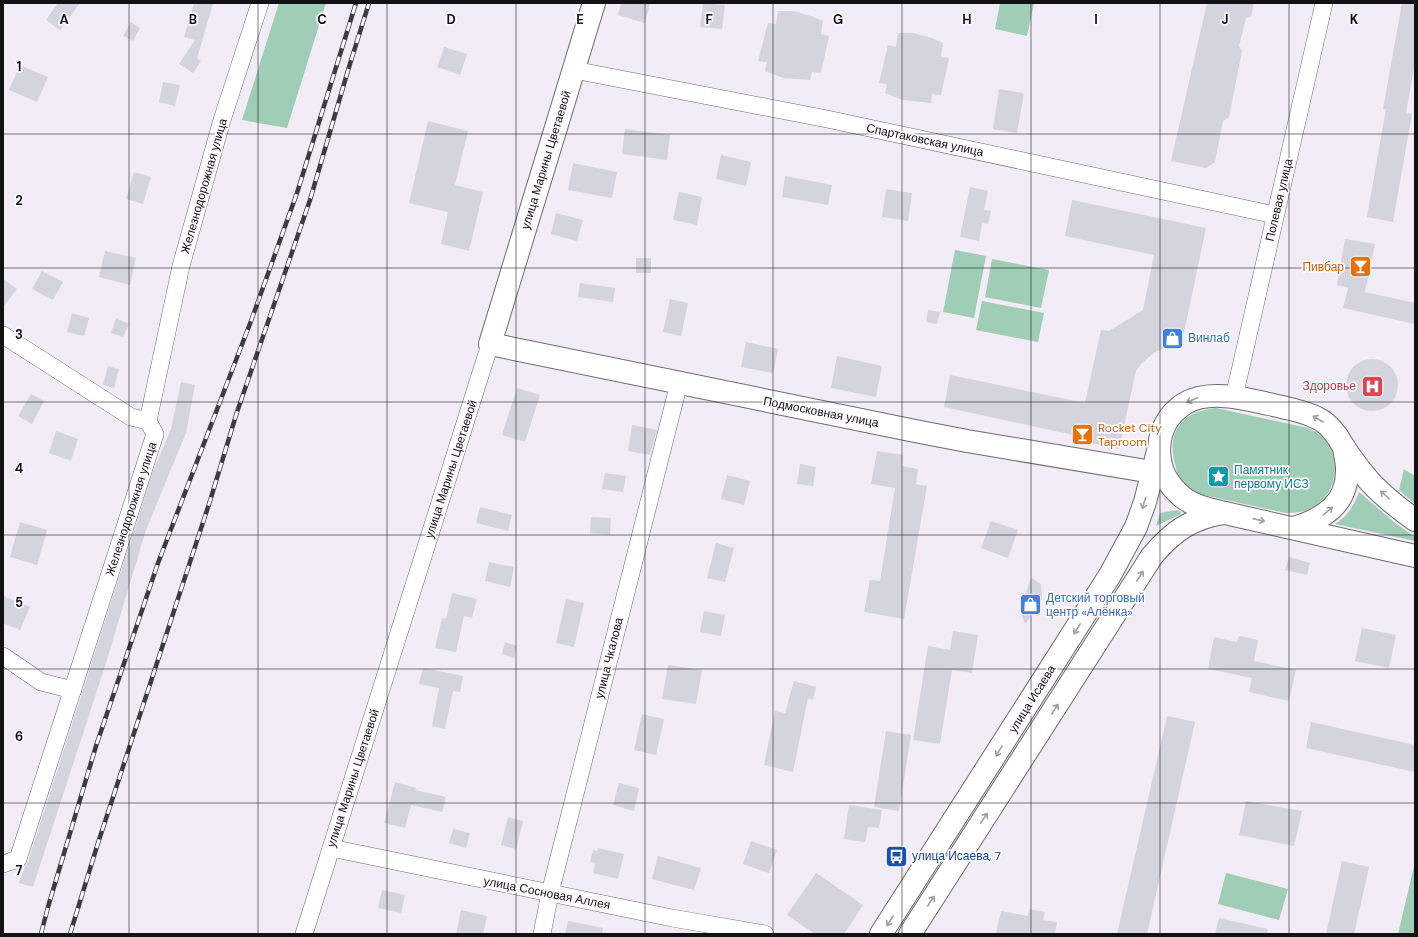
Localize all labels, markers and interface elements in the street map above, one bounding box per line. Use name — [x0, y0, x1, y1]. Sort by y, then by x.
text: A — [59, 11, 69, 28]
text: B — [189, 11, 197, 28]
text: C — [317, 11, 327, 28]
text: D — [446, 11, 456, 28]
text: E — [576, 11, 584, 28]
text: F — [705, 11, 713, 28]
text: G — [833, 11, 843, 28]
text: H — [962, 11, 972, 28]
text: I — [1094, 11, 1098, 28]
text: J — [1221, 11, 1229, 28]
text: K — [1350, 11, 1359, 28]
text: 1 — [17, 58, 21, 75]
street label: улица Марины Цветаевой — [517, 89, 575, 231]
street label: Железнодорожная улица — [177, 116, 231, 256]
street label: Спартаковская улица — [865, 120, 985, 160]
street label: Полевая улица — [1262, 157, 1296, 243]
text: 2 — [15, 192, 23, 209]
bar icon: Пивбар — [1347, 254, 1373, 280]
place label: Пивбар — [1302, 259, 1344, 275]
shop icon: Винлаб — [1159, 325, 1185, 351]
text: 3 — [15, 326, 23, 343]
place label: Винлаб — [1188, 330, 1230, 346]
hospital icon: Здоровье — [1359, 373, 1385, 399]
place label: Здоровье — [1302, 378, 1356, 394]
street label: Подмосковная улица — [762, 393, 880, 431]
one-way arrow — [1186, 397, 1198, 405]
street label: улица Марины Цветаевой — [421, 398, 481, 540]
one-way arrow — [1312, 415, 1324, 423]
place label: Rocket City Taproom — [1098, 420, 1162, 450]
bar icon: Rocket City Taproom — [1069, 422, 1095, 448]
street label: Железнодорожная улица — [102, 440, 160, 578]
text: 4 — [15, 460, 23, 477]
place label: Памятник первому ИСЗ — [1234, 462, 1309, 492]
place icon: Памятник первому ИСЗ — [1206, 464, 1232, 490]
one-way arrow — [1379, 491, 1390, 500]
one-way arrow — [1140, 496, 1148, 508]
one-way arrow — [1323, 507, 1334, 516]
one-way arrow — [1252, 517, 1265, 525]
one-way arrow — [1136, 570, 1144, 581]
place label: Детский торговый центр «Алёнка» — [1046, 590, 1145, 620]
shop icon: Детский торговый центр «Алёнка» — [1017, 592, 1043, 618]
text: 5 — [15, 594, 23, 611]
street label: улица Чкалова — [591, 615, 627, 700]
one-way arrow — [1072, 623, 1080, 635]
street label: улица Исаева — [1005, 662, 1059, 736]
one-way arrow — [1051, 703, 1059, 715]
street label: улица Марины Цветаевой — [323, 707, 383, 849]
text: 6 — [15, 728, 23, 745]
one-way arrow — [995, 745, 1003, 757]
one-way arrow — [981, 812, 989, 824]
bus stop icon: улица Исаева, 7 — [884, 843, 910, 869]
place label: улица Исаева, 7 — [912, 848, 1001, 864]
text: 7 — [16, 862, 23, 879]
street label: улица Сосновая Аллея — [482, 873, 612, 913]
one-way arrow — [927, 896, 935, 907]
one-way arrow — [885, 915, 893, 927]

